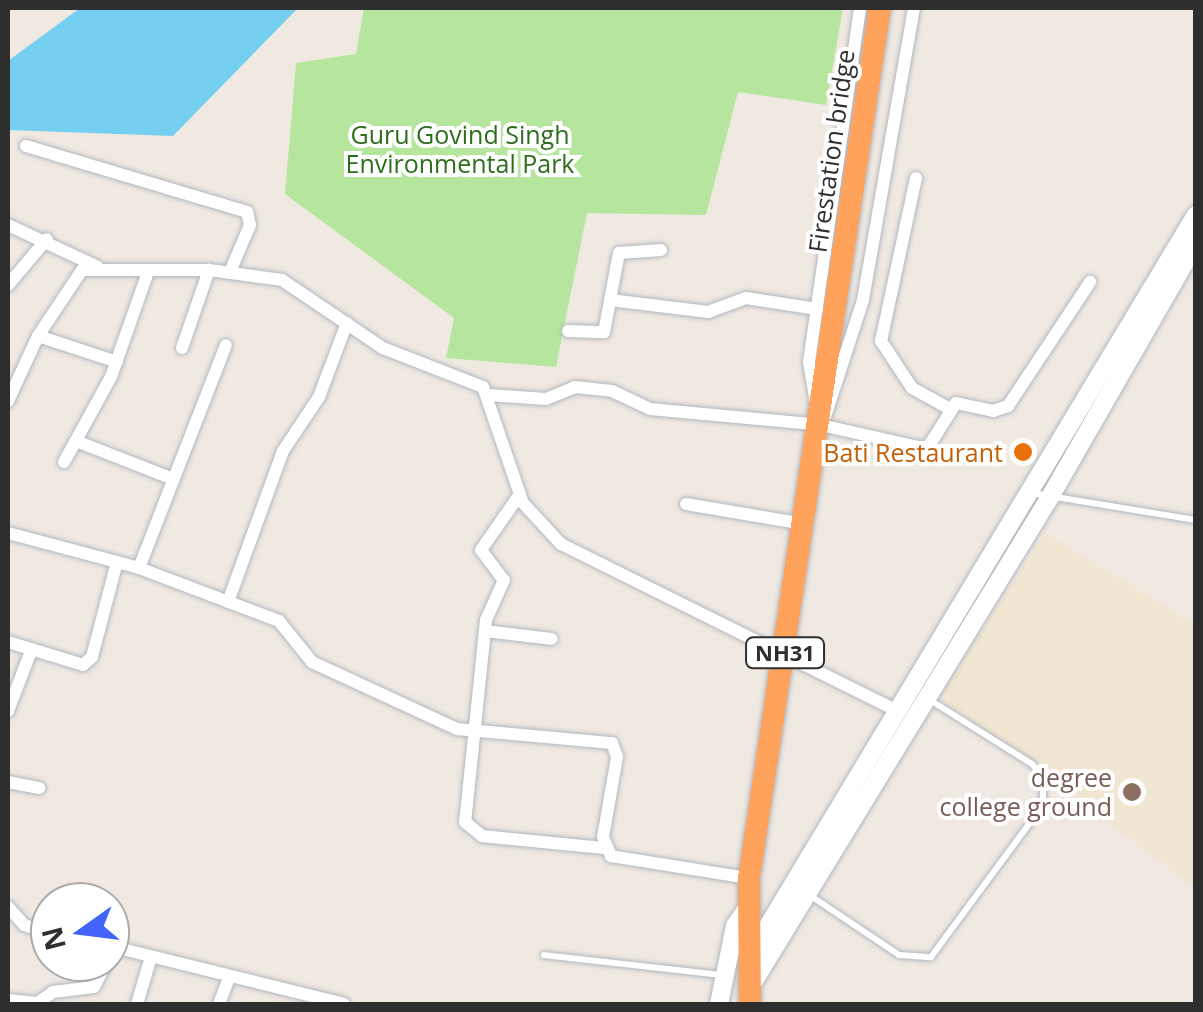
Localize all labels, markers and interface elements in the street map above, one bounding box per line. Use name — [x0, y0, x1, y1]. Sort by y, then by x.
street label: Firestation bridge — [802, 47, 860, 255]
park label: Guru Govind Singh Environmental Park — [345, 120, 575, 179]
place label: Bati Restaurant — [823, 437, 1003, 467]
marker: Bati Restaurant — [1012, 441, 1034, 463]
road number: NH31 — [745, 636, 825, 670]
place label: degree college ground — [939, 763, 1112, 822]
marker: degree college ground — [1121, 781, 1143, 803]
north arrow — [30, 882, 130, 982]
text: N — [32, 923, 74, 954]

